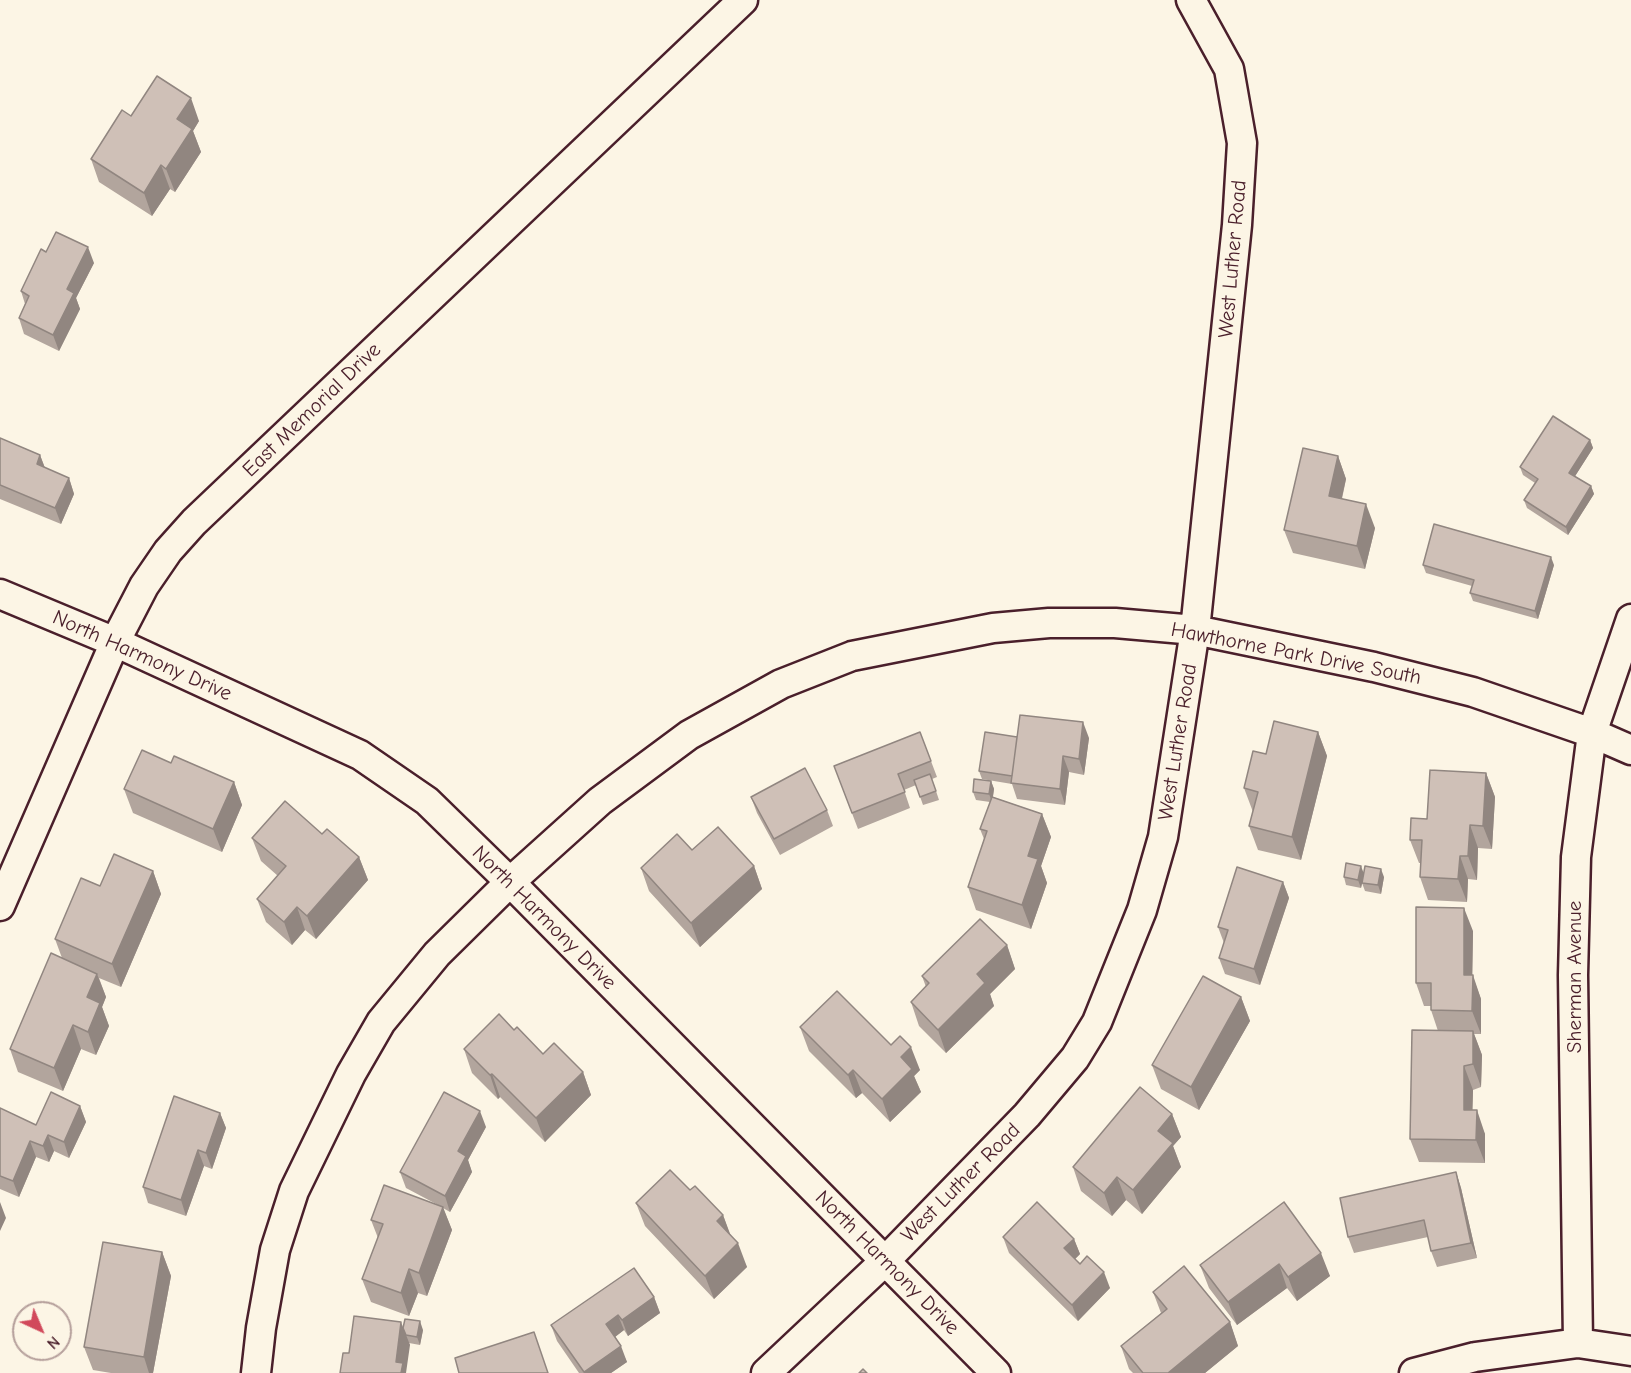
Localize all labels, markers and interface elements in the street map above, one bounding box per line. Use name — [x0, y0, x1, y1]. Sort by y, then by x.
street label: West Luther Road — [1214, 179, 1252, 339]
street label: East Memorial Drive — [238, 338, 386, 482]
street label: North Harmony Drive — [48, 605, 236, 707]
street label: Hawthorne Park Drive South — [1169, 617, 1423, 691]
street label: West Luther Road — [1153, 662, 1203, 822]
street label: North Harmony Drive — [467, 841, 621, 995]
street label: Sherman Avenue — [1562, 901, 1588, 1053]
street label: West Luther Road — [896, 1118, 1026, 1248]
street label: North Harmony Drive — [810, 1186, 964, 1340]
north arrow — [12, 1301, 72, 1361]
text: N — [43, 1332, 63, 1353]

